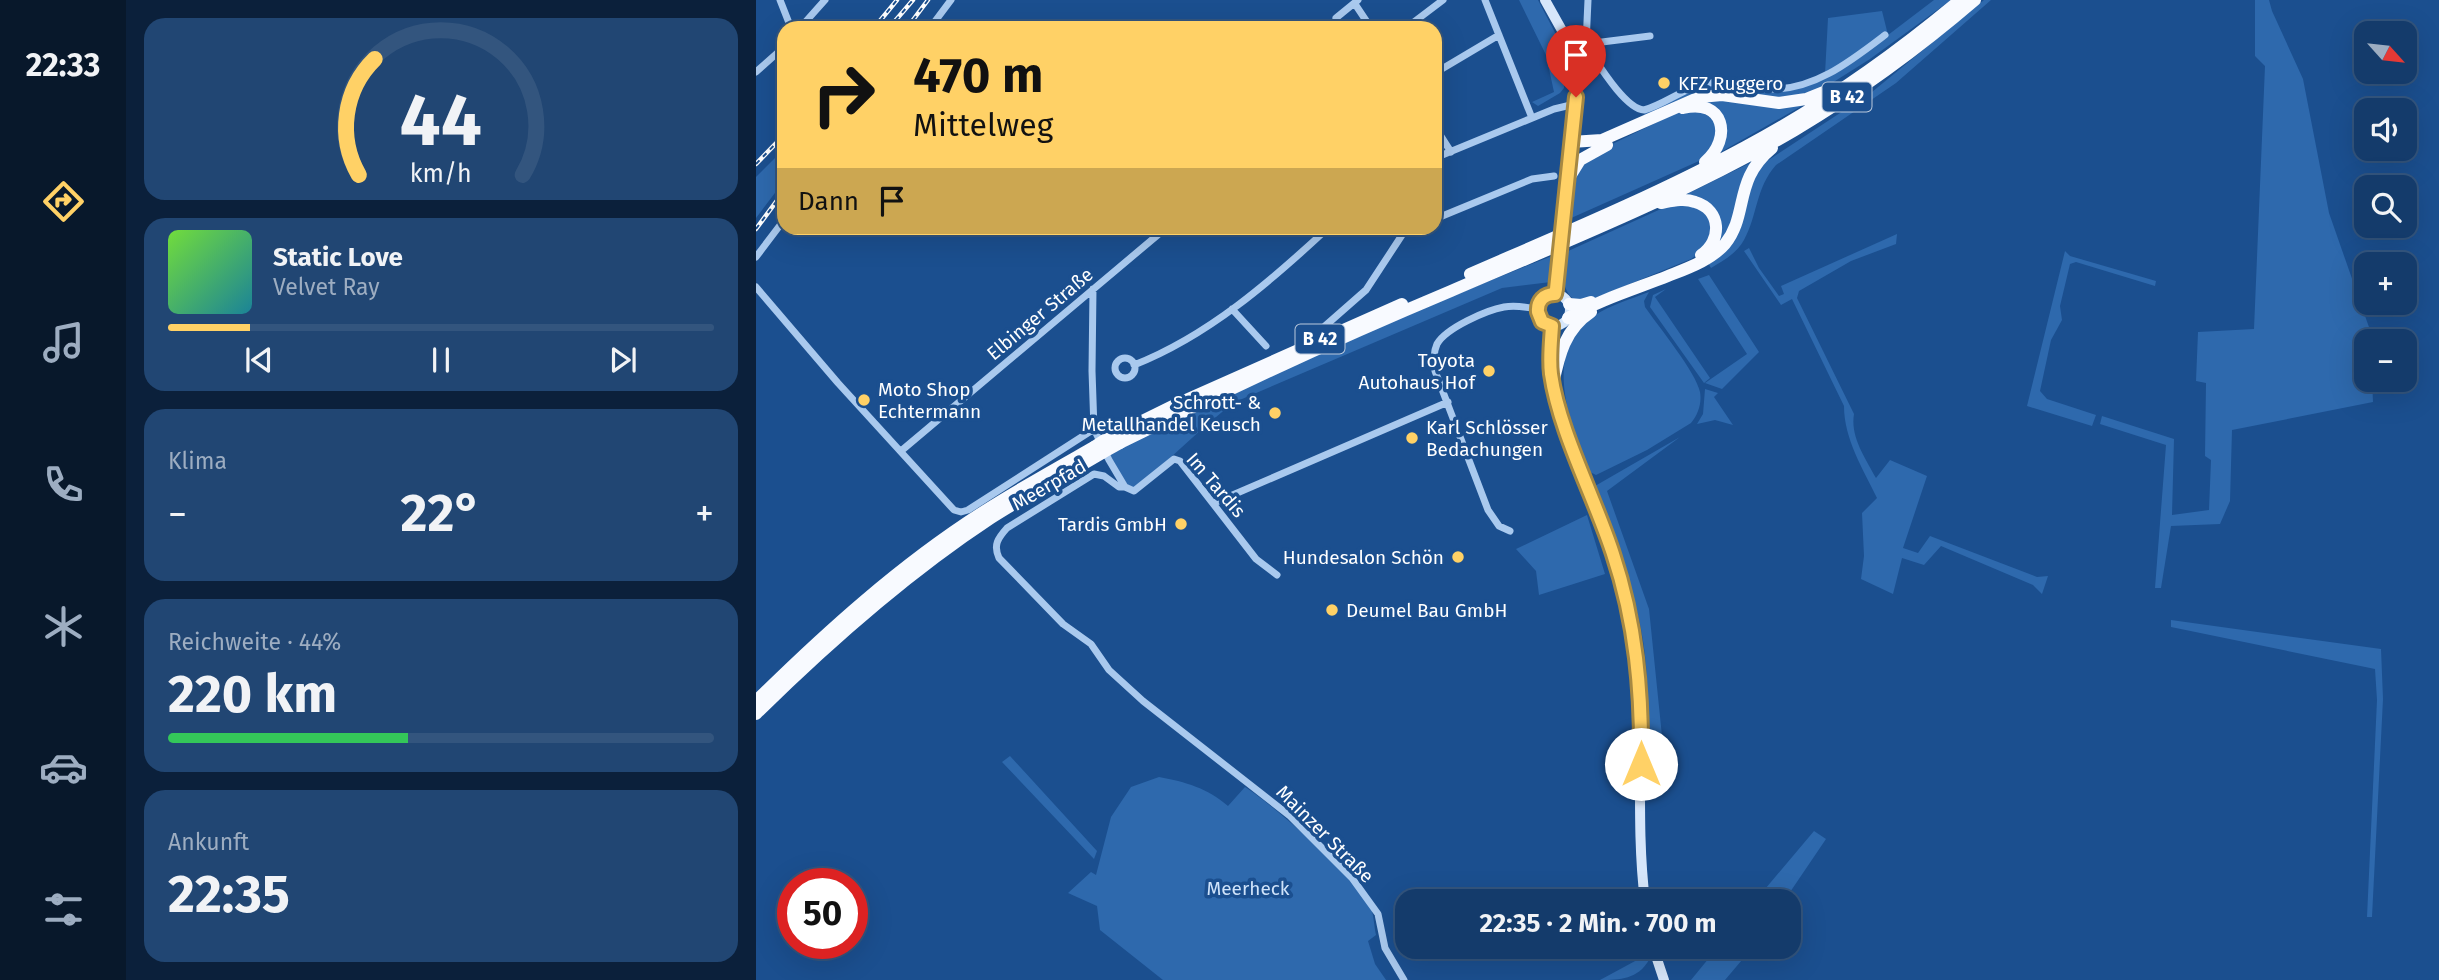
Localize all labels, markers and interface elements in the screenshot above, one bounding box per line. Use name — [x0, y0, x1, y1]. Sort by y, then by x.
north arrow — [2354, 21, 2417, 84]
map controls — [2354, 21, 2417, 392]
pin — [1546, 25, 1606, 97]
icon: arrive — [1557, 36, 1595, 74]
text: 22:33 — [26, 46, 100, 84]
text: 470 m — [913, 46, 1043, 105]
icon: right — [798, 49, 889, 140]
place label: KFZ Ruggero — [1678, 72, 1783, 95]
marker: KFZ Ruggero — [1656, 75, 1672, 91]
text: 44 — [400, 77, 482, 164]
road number: B 42 — [1822, 82, 1872, 112]
button: sound — [2354, 98, 2417, 161]
text: Mittelweg — [913, 106, 1053, 144]
text: km/h — [410, 159, 472, 189]
button: search — [2354, 175, 2417, 238]
icon: directions — [39, 177, 88, 226]
icon: arrive — [873, 182, 911, 220]
text: Dann — [798, 186, 859, 217]
text: Static Love — [273, 242, 403, 273]
button: + — [2354, 252, 2417, 315]
street label: Elbinger Straße — [982, 263, 1098, 365]
text: Velvet Ray — [273, 273, 380, 301]
icon: music — [39, 318, 88, 367]
road number: B 42 — [1296, 324, 1344, 354]
button: − — [2354, 329, 2417, 392]
icon: previous — [240, 341, 278, 379]
icon: pause — [422, 341, 460, 379]
icon: next — [604, 341, 642, 379]
place label: Toyota Autohaus Hof — [1359, 349, 1477, 394]
marker: Toyota Autohaus Hof — [1481, 363, 1497, 379]
place label: Moto Shop Echtermann — [878, 378, 981, 423]
place label: Schrott- & Metallhandel Keusch — [1082, 391, 1261, 436]
marker: Moto Shop Echtermann — [856, 392, 872, 408]
marker: Schrott- & Metallhandel Keusch — [1267, 405, 1283, 421]
place label: Karl Schlösser Bedachungen — [1426, 416, 1548, 461]
marker: Karl Schlösser Bedachungen — [1404, 430, 1420, 446]
text: Klima — [168, 447, 227, 475]
street label: Im Tardis — [1182, 448, 1251, 522]
street label: Meerpfad — [1008, 455, 1090, 515]
icon: phone — [39, 460, 88, 509]
text: 22° — [401, 482, 481, 545]
text: − — [168, 491, 187, 537]
text: + — [695, 491, 714, 537]
place label: Tardis GmbH — [1058, 513, 1167, 536]
marker: Tardis GmbH — [1173, 516, 1189, 532]
place label: Hundesalon Schön — [1283, 546, 1444, 569]
marker: Hundesalon Schön — [1450, 549, 1466, 565]
place label: Deumel Bau GmbH — [1346, 599, 1507, 622]
icon: climate — [39, 602, 88, 651]
marker: Deumel Bau GmbH — [1324, 602, 1340, 618]
text: Reichweite · 44% — [168, 628, 341, 656]
text: 220 km — [168, 663, 337, 726]
position arrow — [1604, 727, 1678, 801]
icon: car — [39, 743, 88, 792]
street label: Mainzer Straße — [1271, 780, 1379, 888]
text: Ankunft — [168, 828, 249, 856]
text: 22:35 — [168, 863, 290, 926]
speed limit sign: 50 — [777, 868, 868, 959]
park label: Meerheck — [1206, 877, 1290, 900]
icon: filters — [39, 885, 88, 934]
text: 22:35 · 2 Min. · 700 m — [1479, 908, 1717, 939]

